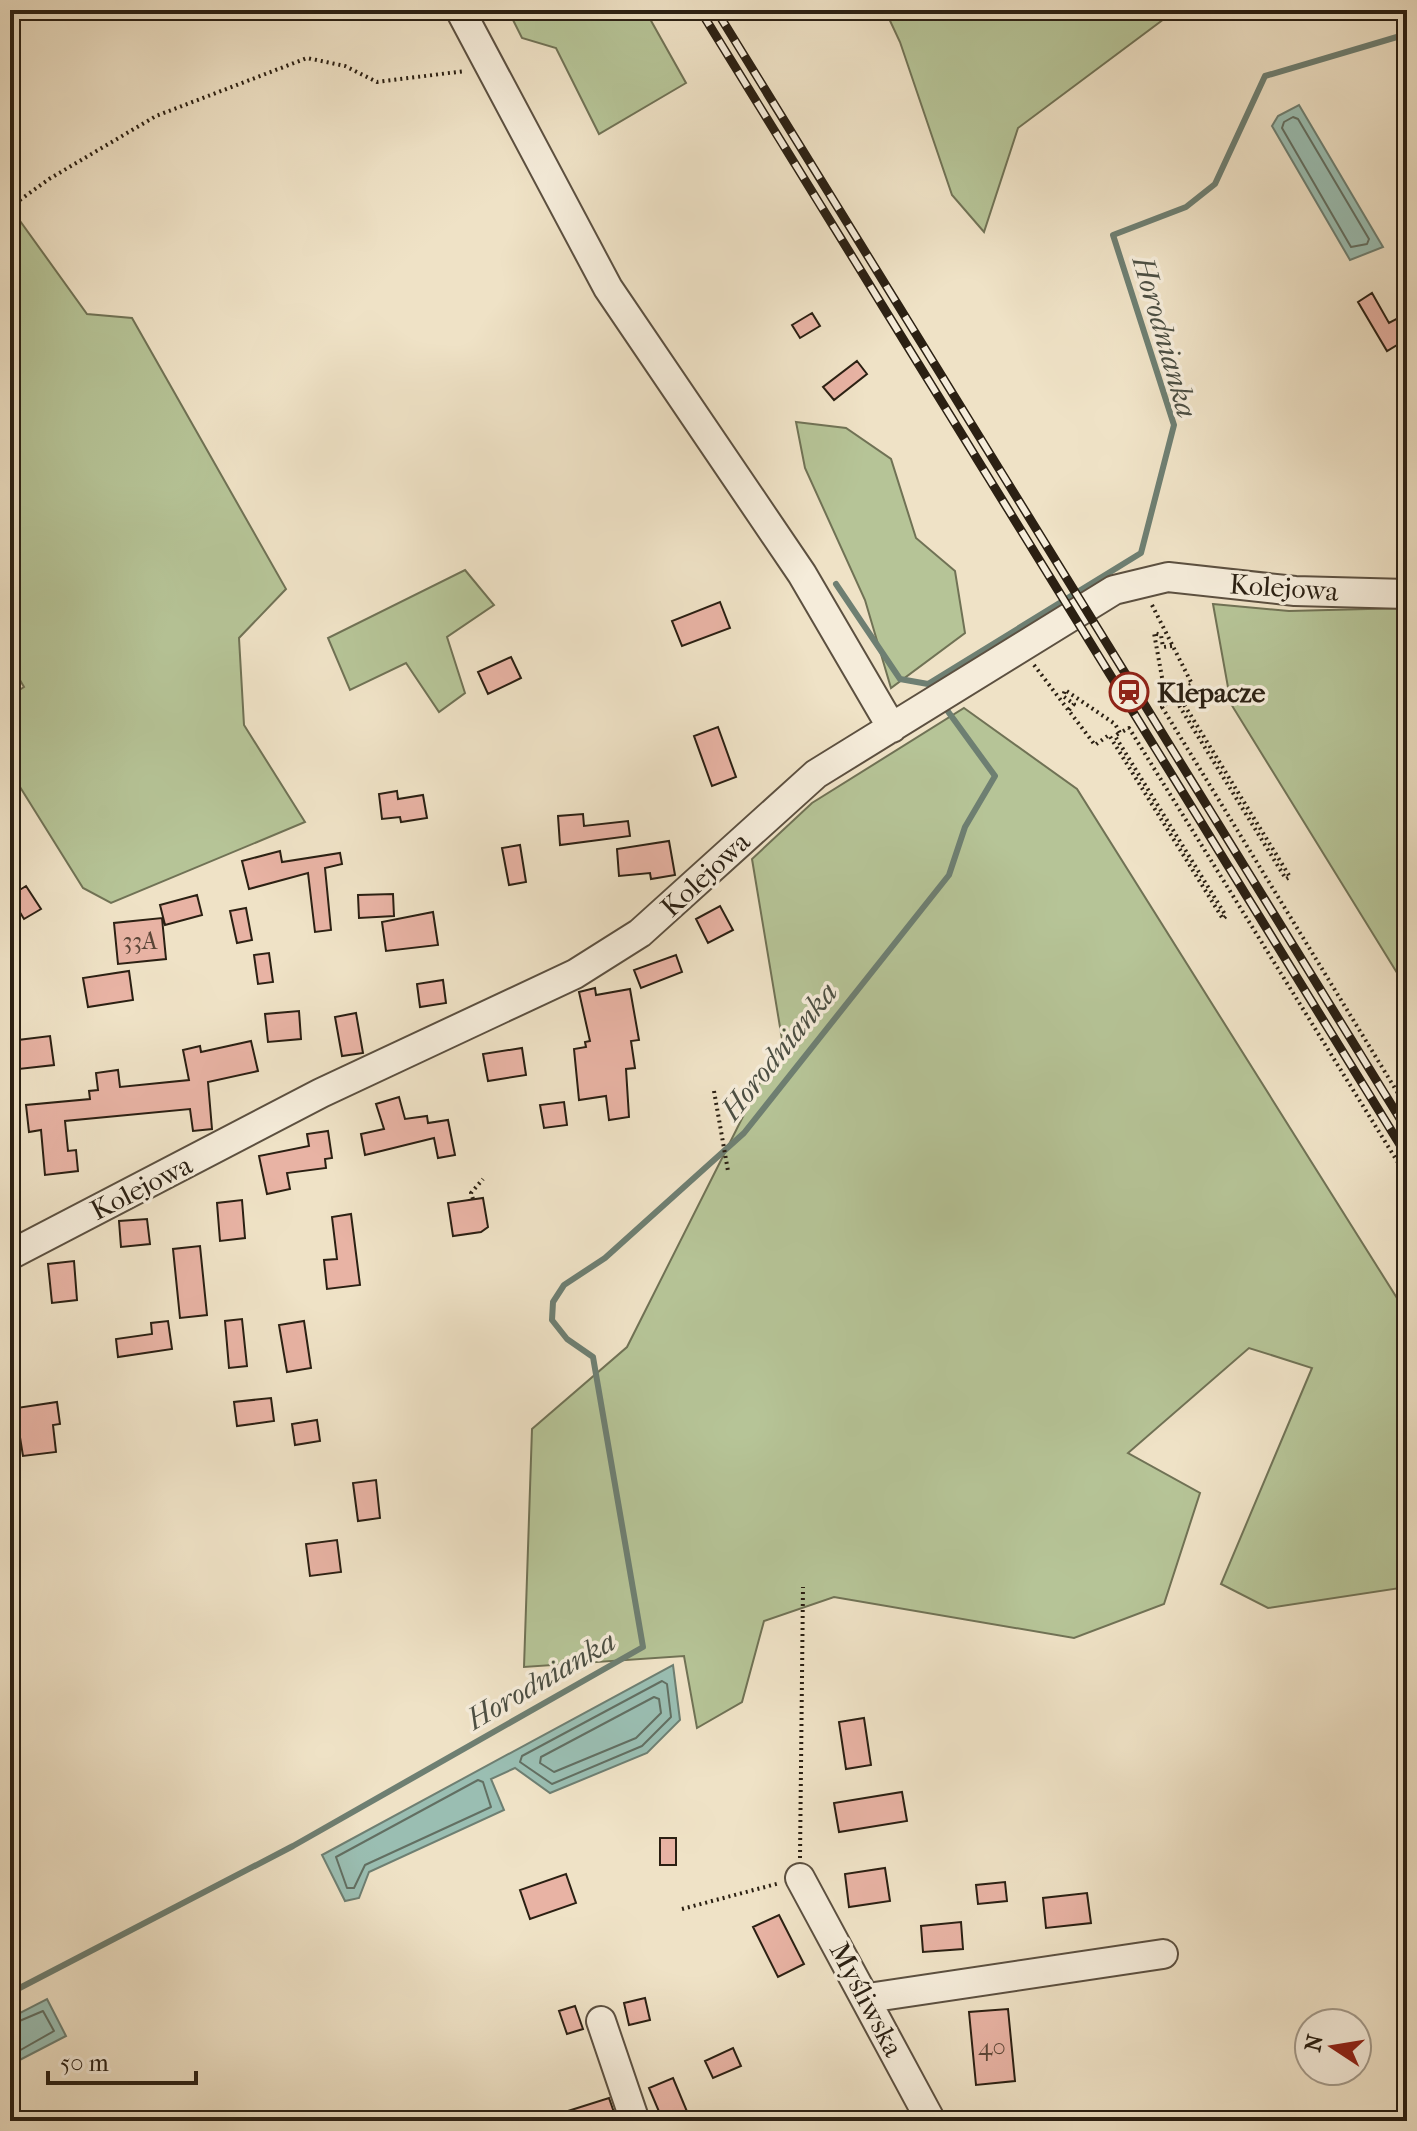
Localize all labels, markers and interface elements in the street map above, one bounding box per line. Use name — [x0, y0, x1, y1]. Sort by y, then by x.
water label: Horodnianka — [1125, 251, 1204, 422]
street label: Kolejowa — [1228, 567, 1341, 608]
station icon: Klepacze — [1108, 671, 1150, 713]
place label: Klepacze — [1157, 676, 1266, 709]
street label: Kolejowa — [654, 824, 757, 924]
house number: 33A — [122, 927, 158, 955]
water label: Horodnianka — [713, 976, 845, 1128]
street label: Kolejowa — [85, 1147, 198, 1227]
water label: Horodnianka — [460, 1624, 622, 1738]
street label: Myśliwska — [823, 1937, 911, 2063]
north arrow — [1293, 2007, 1373, 2087]
text: N — [1300, 2032, 1329, 2054]
house number: 40 — [978, 2033, 1006, 2061]
scale bar — [48, 2035, 196, 2085]
text: 50 m — [60, 2049, 109, 2077]

